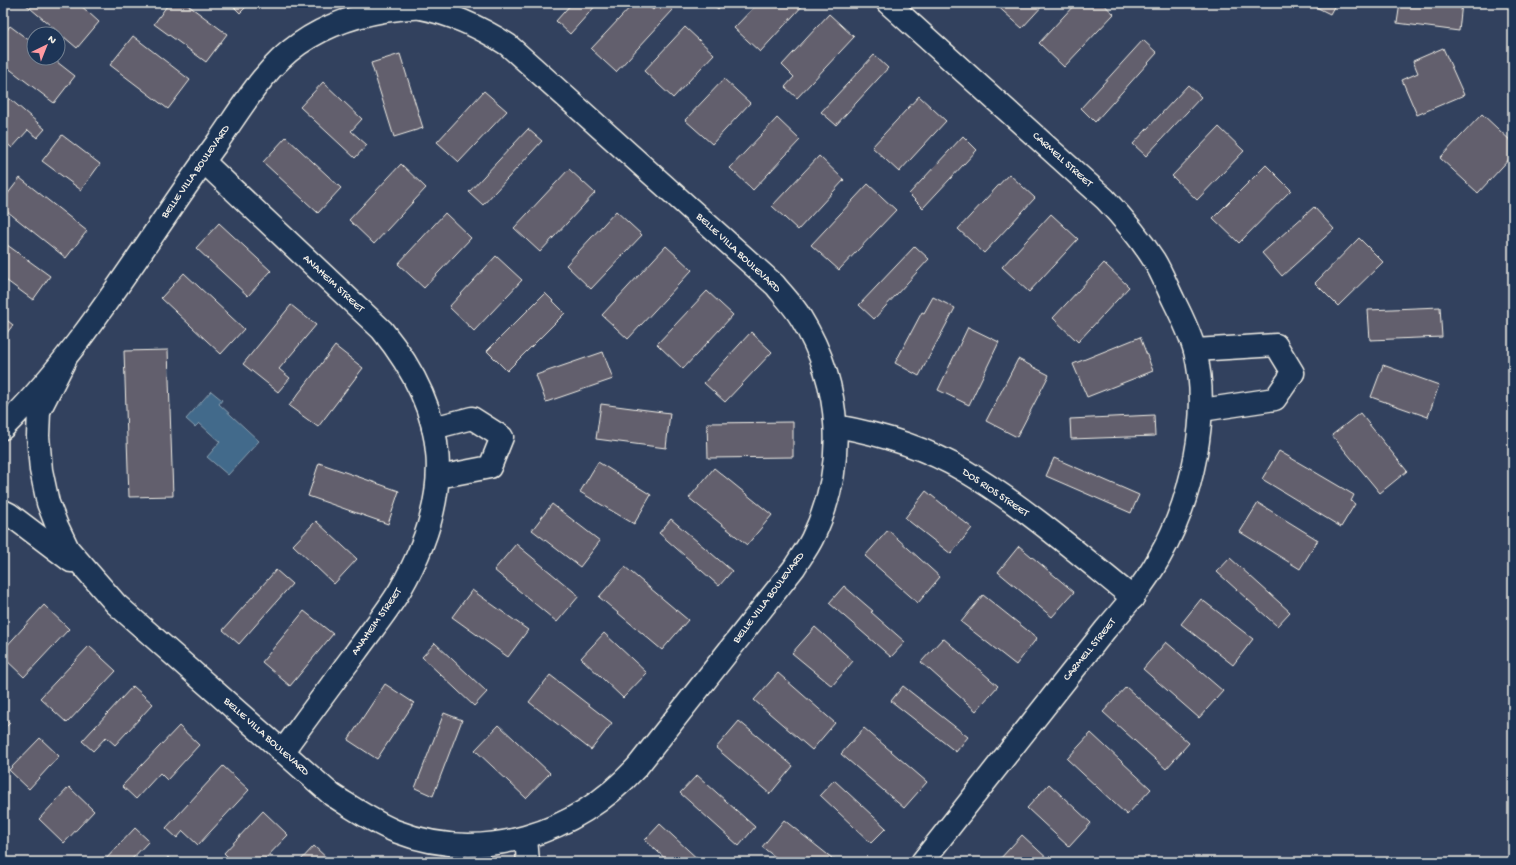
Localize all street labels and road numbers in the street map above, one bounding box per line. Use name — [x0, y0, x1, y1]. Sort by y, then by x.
street label: BELLE VILLA BOULEVARD — [159, 122, 233, 222]
street label: CARMELL STREET — [1030, 130, 1095, 191]
street label: BELLE VILLA BOULEVARD — [693, 210, 783, 296]
street label: ANAHEIM STREET — [300, 253, 367, 316]
street label: DOS RIOS STREET — [959, 466, 1031, 520]
street label: BELLE VILLA BOULEVARD — [730, 549, 808, 647]
street label: ANAHEIM STREET — [349, 585, 405, 658]
street label: CARMELL STREET — [1061, 616, 1119, 683]
street label: BELLE VILLA BOULEVARD — [220, 695, 312, 779]

